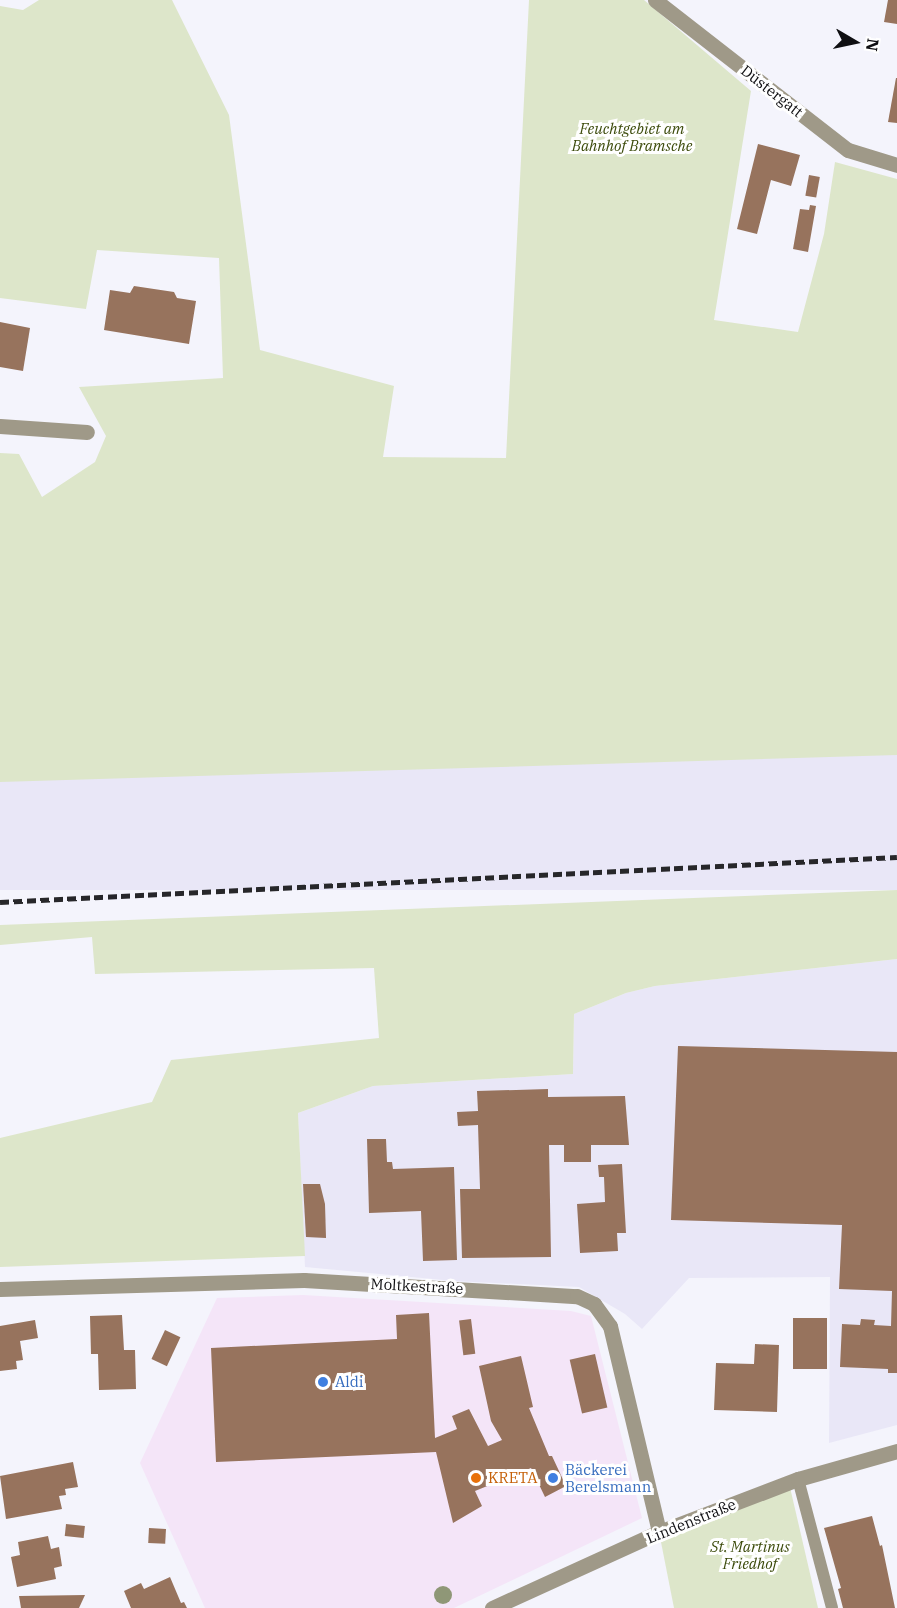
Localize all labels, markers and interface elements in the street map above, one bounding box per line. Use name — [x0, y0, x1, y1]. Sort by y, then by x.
north arrow — [825, 12, 885, 72]
text: N — [862, 37, 884, 53]
street label: Düstergatt — [737, 61, 807, 121]
park label: Feuchtgebiet am Bahnhof Bramsche — [572, 119, 692, 154]
street label: Moltkestraße — [370, 1275, 464, 1297]
place label: Aldi — [335, 1373, 363, 1391]
marker: Aldi — [316, 1375, 330, 1389]
place label: Bäckerei Berelsmann — [565, 1460, 651, 1495]
place label: KRETA — [488, 1469, 538, 1487]
marker: KRETA — [469, 1471, 483, 1485]
marker: Bäckerei Berelsmann — [546, 1471, 560, 1485]
street label: Lindenstraße — [644, 1495, 738, 1547]
park label: St. Martinus Friedhof — [710, 1537, 790, 1572]

